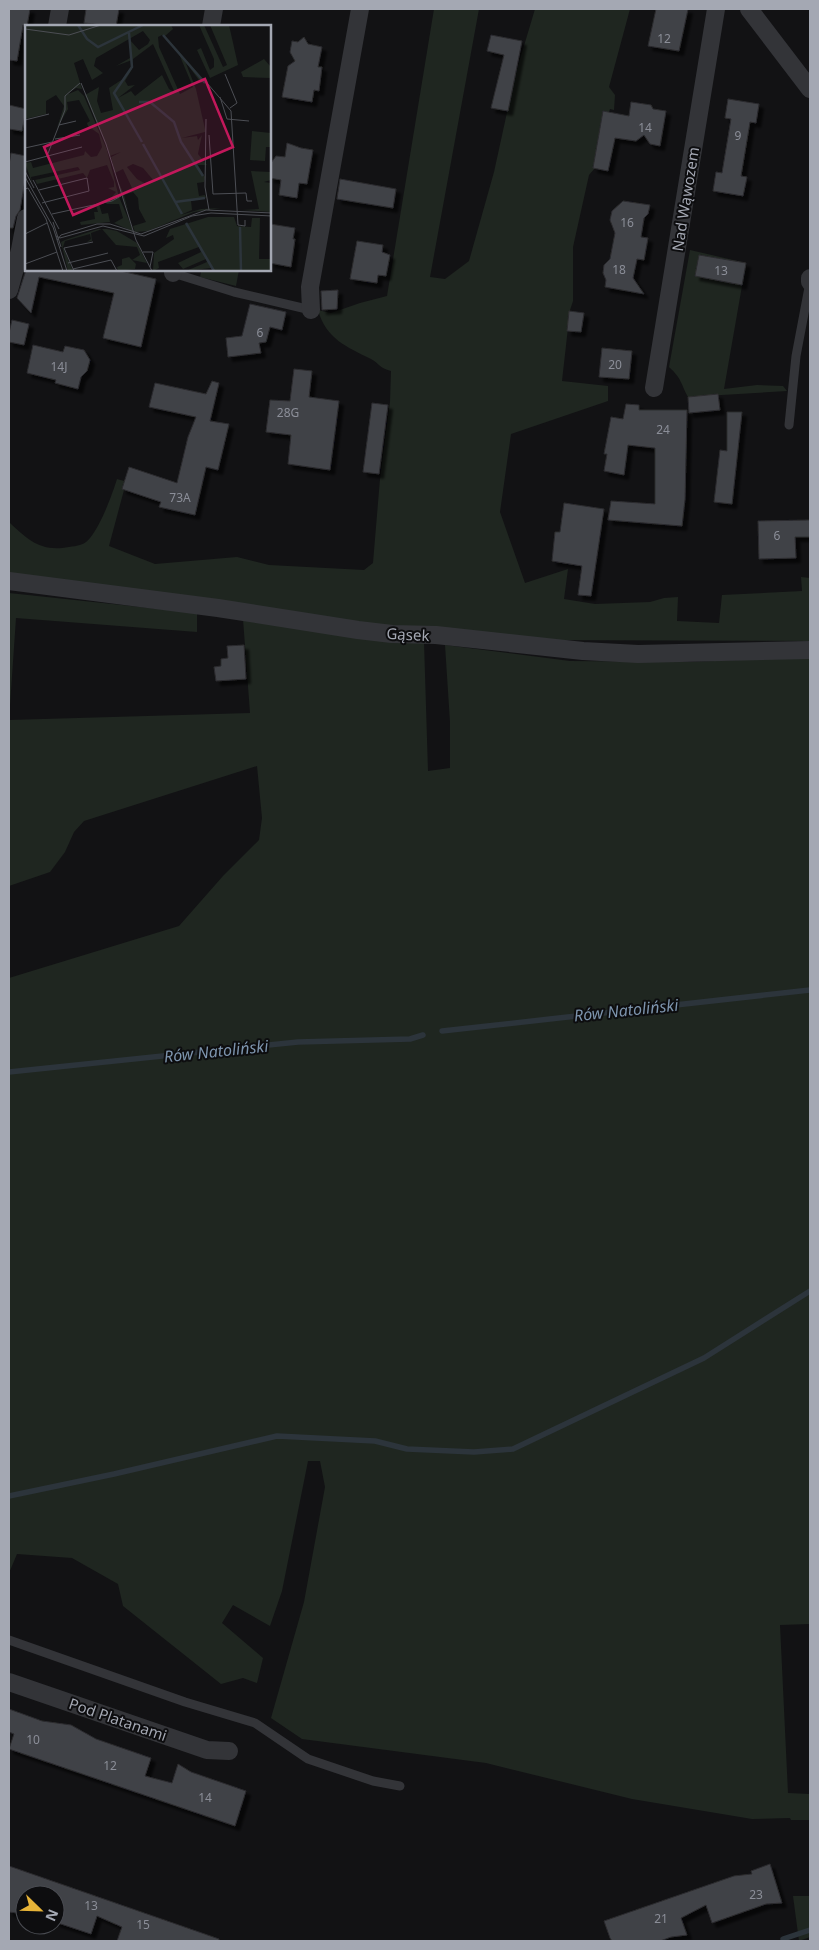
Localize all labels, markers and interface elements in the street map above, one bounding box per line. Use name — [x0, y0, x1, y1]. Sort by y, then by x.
inset map — [25, 25, 271, 271]
house number: 12 — [657, 30, 671, 47]
house number: 14 — [638, 119, 652, 136]
house number: 9 — [735, 127, 742, 144]
street label: Nad Wąwozem — [667, 145, 703, 253]
house number: 16 — [620, 214, 634, 231]
house number: 18 — [612, 261, 626, 278]
house number: 13 — [714, 262, 728, 279]
house number: 6 — [257, 324, 264, 341]
house number: 20 — [608, 356, 622, 373]
house number: 14J — [50, 358, 68, 375]
house number: 28G — [277, 404, 299, 421]
house number: 24 — [656, 421, 670, 438]
house number: 73A — [169, 489, 191, 506]
house number: 6 — [774, 527, 781, 544]
street label: Gąsek — [386, 623, 430, 645]
water label: Rów Natoliński — [573, 993, 680, 1026]
water label: Rów Natoliński — [163, 1034, 270, 1067]
street label: Pod Platanami — [67, 1693, 169, 1745]
house number: 10 — [26, 1731, 40, 1748]
house number: 12 — [103, 1757, 117, 1774]
house number: 14 — [198, 1789, 212, 1806]
north arrow — [15, 1885, 65, 1935]
house number: 23 — [749, 1886, 763, 1903]
house number: 13 — [84, 1897, 98, 1914]
text: N — [41, 1906, 63, 1924]
house number: 21 — [654, 1910, 668, 1927]
house number: 15 — [136, 1916, 150, 1933]

